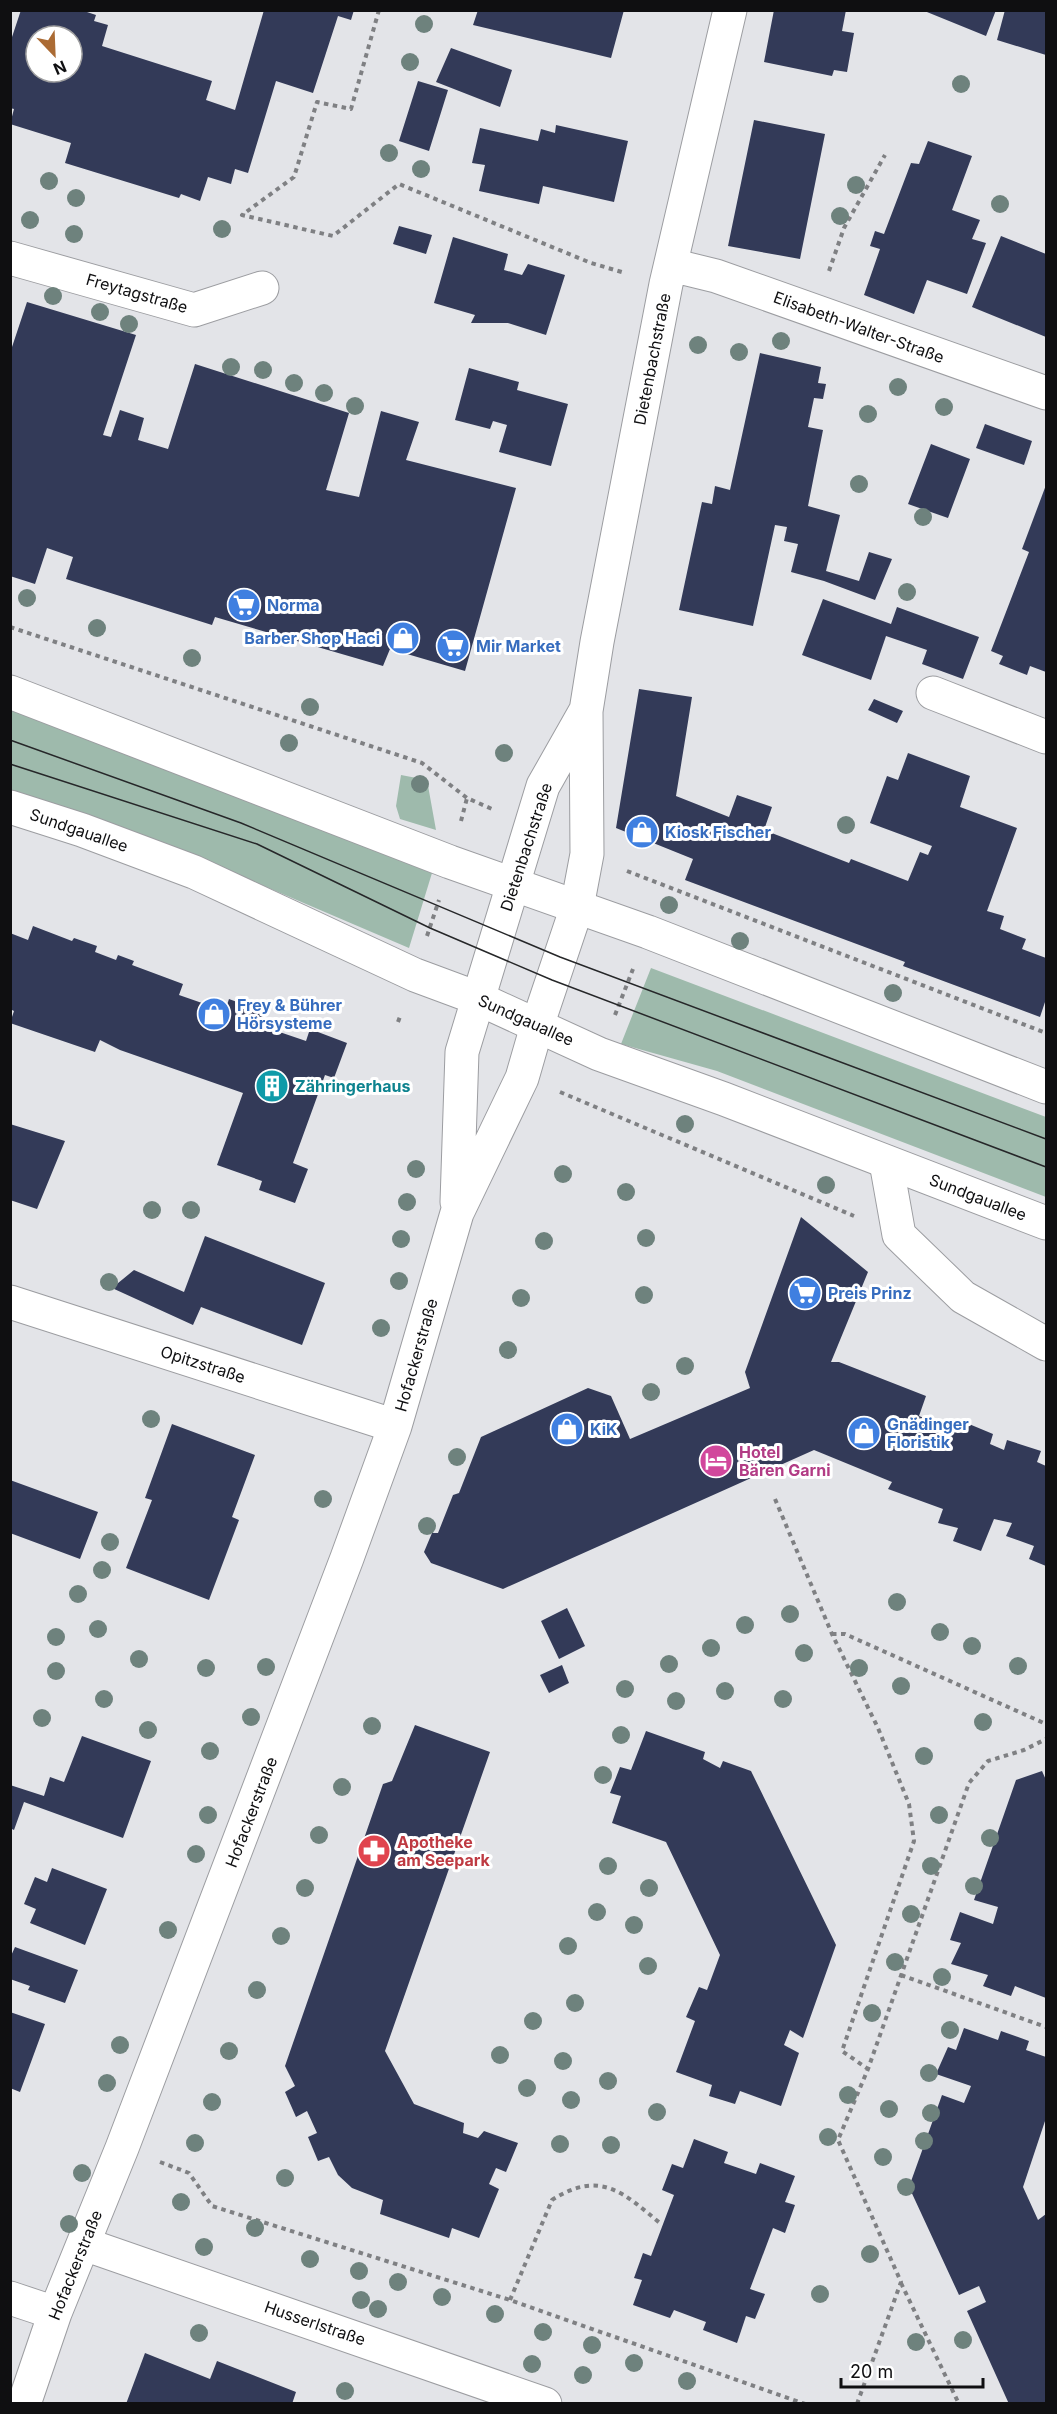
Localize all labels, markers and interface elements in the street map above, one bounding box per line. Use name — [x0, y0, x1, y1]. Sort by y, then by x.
north arrow — [24, 24, 84, 84]
text: N — [50, 56, 69, 79]
street label: Freytagstraße — [84, 269, 190, 317]
street label: Elisabeth-Walter-Straße — [771, 287, 947, 367]
street label: Dietenbachstraße — [629, 291, 675, 427]
supermarket icon: Norma — [226, 587, 262, 623]
place label: Norma — [267, 595, 320, 615]
shop icon: Barber Shop Haci — [385, 620, 421, 656]
place label: Barber Shop Haci — [244, 628, 380, 648]
supermarket icon: Mir Market — [435, 628, 471, 664]
place label: Mir Market — [476, 636, 561, 656]
street label: Dietenbachstraße — [496, 780, 556, 914]
street label: Sundgauallee — [27, 804, 131, 856]
shop icon: Kiosk Fischer — [624, 814, 660, 850]
place label: Kiosk Fischer — [665, 822, 771, 842]
street label: Sundgauallee — [475, 990, 577, 1050]
place label: Frey & Bührer Hörsysteme — [237, 995, 343, 1033]
shop icon: Frey & Bührer Hörsysteme — [196, 996, 232, 1032]
building icon: Zähringerhaus — [254, 1068, 290, 1104]
place label: Zähringerhaus — [295, 1076, 410, 1096]
street label: Sundgauallee — [927, 1169, 1029, 1225]
supermarket icon: Preis Prinz — [787, 1275, 823, 1311]
place label: Preis Prinz — [828, 1283, 912, 1303]
street label: Hofackerstraße — [390, 1296, 442, 1414]
street label: Opitzstraße — [158, 1341, 248, 1387]
shop icon: KiK — [549, 1411, 585, 1447]
place label: Gnädinger Floristik — [887, 1414, 969, 1452]
shop icon: Gnädinger Floristik — [846, 1415, 882, 1451]
place label: KiK — [590, 1419, 618, 1439]
place label: Hotel Bären Garni — [739, 1442, 831, 1480]
hotel icon: Hotel Bären Garni — [698, 1443, 734, 1479]
street label: Hofackerstraße — [221, 1754, 281, 1870]
place label: Apotheke am Seepark — [397, 1832, 491, 1870]
pharmacy icon: Apotheke am Seepark — [356, 1833, 392, 1869]
street label: Hofackerstraße — [44, 2207, 106, 2323]
street label: Husserlstraße — [262, 2296, 368, 2350]
scale bar — [841, 2351, 984, 2389]
text: 20 m — [850, 2361, 893, 2382]

